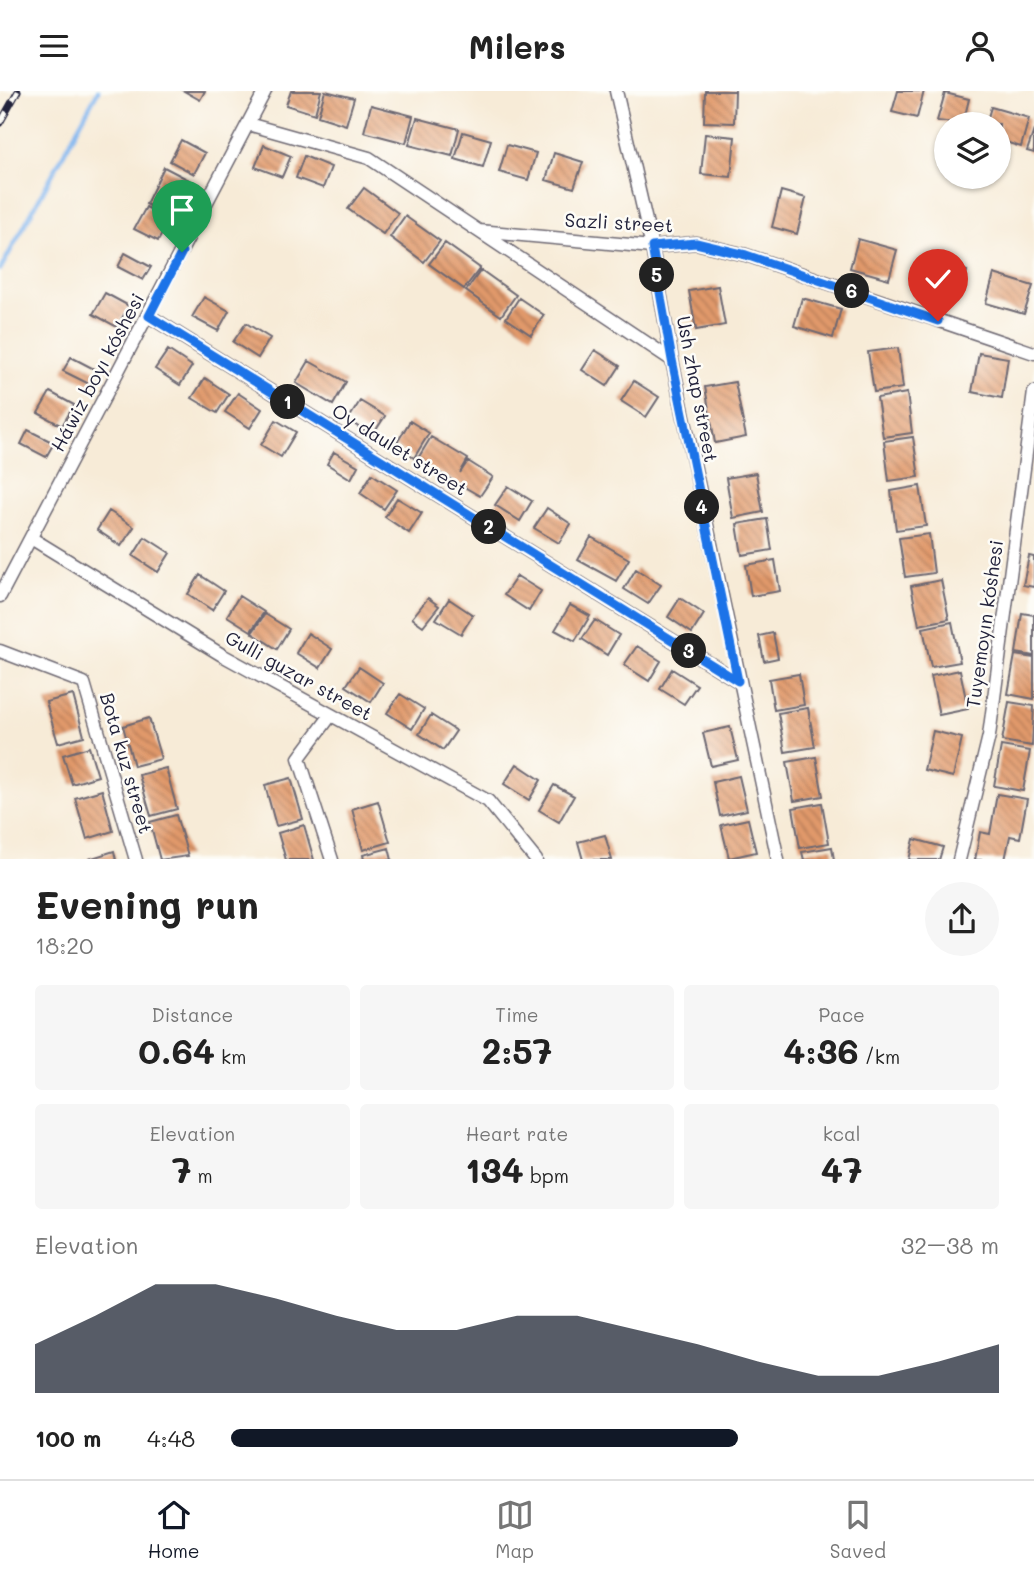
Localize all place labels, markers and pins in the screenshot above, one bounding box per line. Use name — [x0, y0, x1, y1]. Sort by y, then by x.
pin — [152, 180, 212, 252]
pin — [908, 249, 968, 321]
pin: 5 — [640, 257, 674, 293]
pin: 6 — [834, 273, 870, 309]
pin: 1 — [270, 385, 306, 419]
pin: 4 — [684, 489, 720, 525]
pin: 2 — [472, 509, 506, 544]
pin: 3 — [672, 633, 706, 669]

